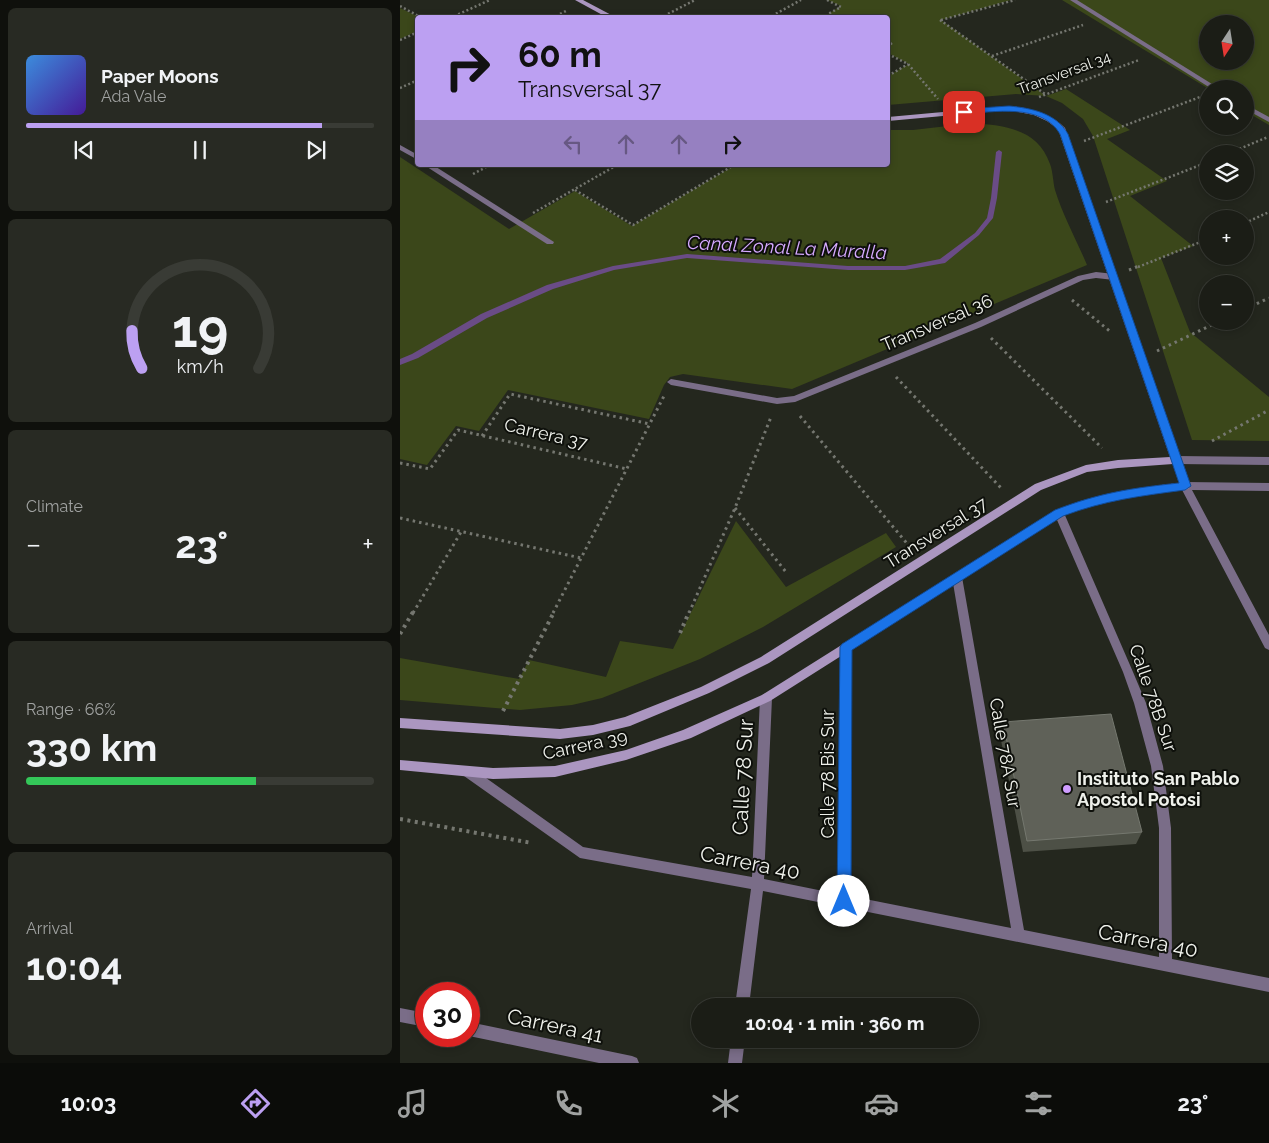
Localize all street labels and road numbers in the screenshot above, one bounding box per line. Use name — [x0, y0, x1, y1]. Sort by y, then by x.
street label: Transversal 34 — [1015, 48, 1113, 98]
street label: Transversal 36 — [878, 290, 996, 355]
street label: Carrera 37 — [502, 414, 590, 453]
street label: Transversal 37 — [880, 492, 991, 573]
street label: Calle 78B Sur — [1125, 641, 1182, 755]
street label: Calle 78A Sur — [985, 696, 1026, 810]
street label: Calle 78 Bis Sur — [817, 709, 838, 839]
street label: Calle 78 Sur — [727, 717, 758, 836]
street label: Carrera 39 — [541, 725, 629, 764]
street label: Carrera 40 — [698, 841, 802, 884]
street label: Carrera 40 — [1096, 919, 1200, 962]
street label: Carrera 41 — [505, 1003, 605, 1048]

